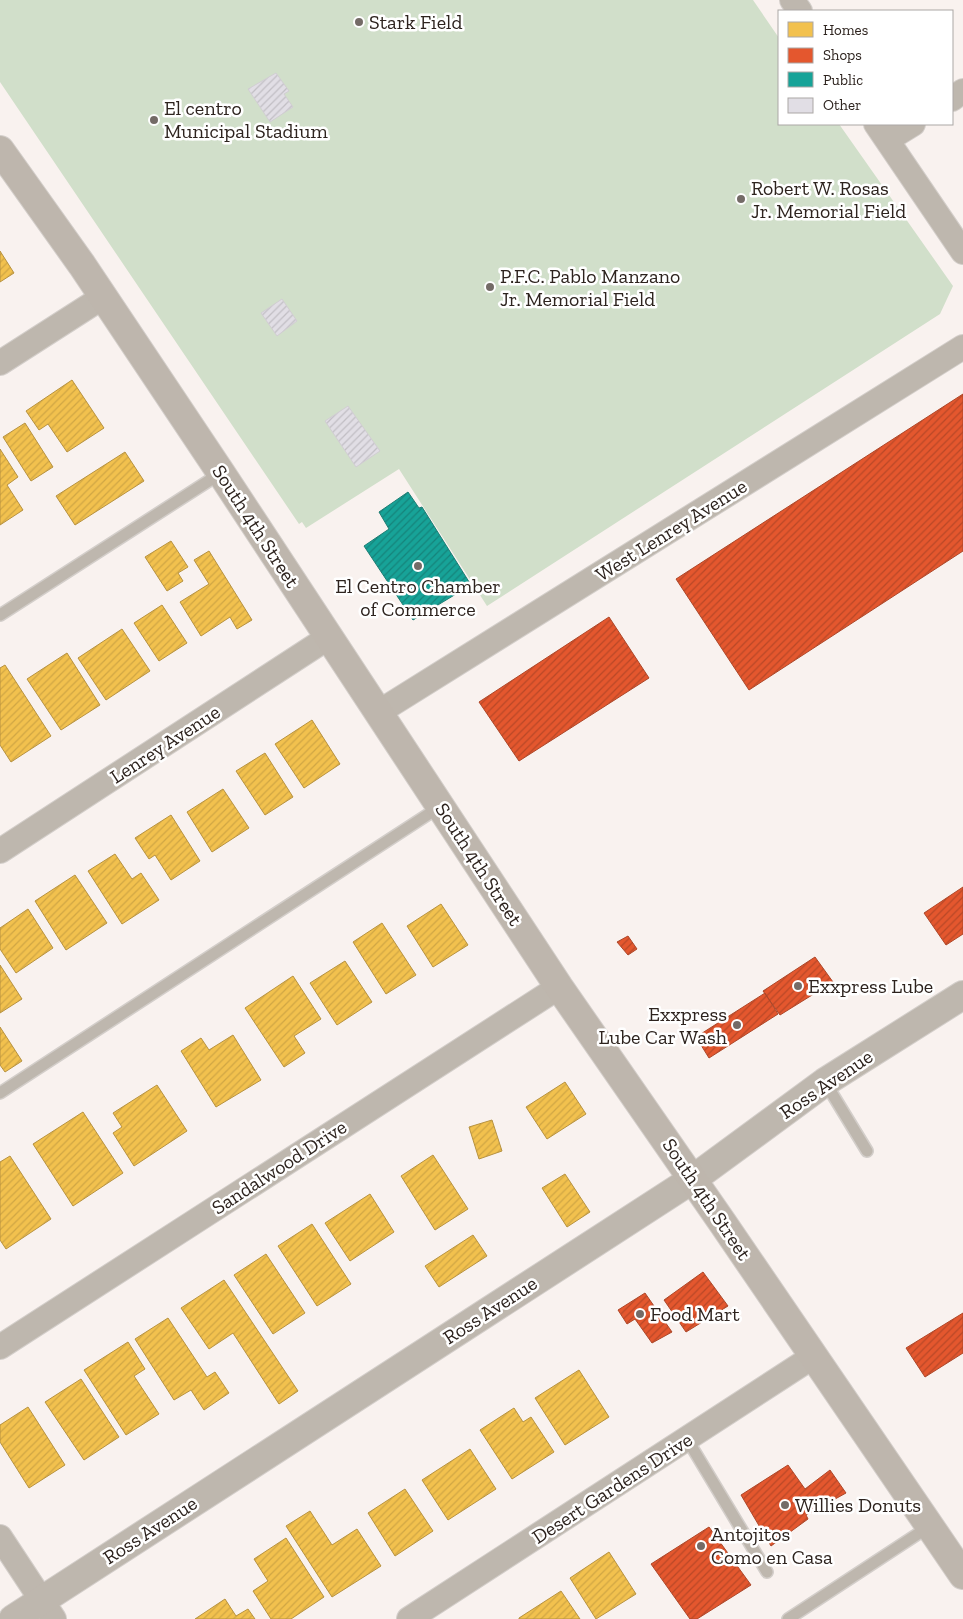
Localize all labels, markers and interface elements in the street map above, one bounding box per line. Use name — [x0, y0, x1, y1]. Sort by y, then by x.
place label: Stark Field — [369, 10, 462, 34]
legend — [778, 10, 953, 125]
marker: Stark Field — [353, 16, 365, 28]
text: Homes — [823, 21, 868, 39]
text: Shops — [823, 46, 862, 64]
text: Public — [823, 71, 863, 89]
place label: El centro Municipal Stadium — [164, 96, 328, 143]
text: Other — [823, 96, 861, 114]
marker: El centro Municipal Stadium — [148, 114, 160, 126]
place label: Robert W. Rosas Jr. Memorial Field — [751, 176, 906, 223]
marker: Robert W. Rosas Jr. Memorial Field — [735, 193, 747, 205]
place label: P.F.C. Pablo Manzano Jr. Memorial Field — [500, 264, 680, 311]
marker: P.F.C. Pablo Manzano Jr. Memorial Field — [484, 281, 496, 293]
street label: South 4th Street — [207, 460, 305, 592]
street label: West Lenrey Avenue — [591, 474, 751, 586]
marker: El Centro Chamber of Commerce — [412, 560, 424, 572]
place label: El Centro Chamber of Commerce — [335, 574, 501, 621]
street label: Lenrey Avenue — [106, 700, 224, 788]
street label: South 4th Street — [430, 798, 528, 930]
place label: Exxpress Lube — [808, 974, 933, 998]
marker: Exxpress Lube — [792, 980, 804, 992]
place label: Exxpress Lube Car Wash — [598, 1002, 728, 1049]
marker: Exxpress Lube Car Wash — [731, 1019, 743, 1031]
street label: Ross Avenue — [775, 1044, 877, 1124]
street label: Sandalwood Drive — [207, 1115, 351, 1219]
street label: South 4th Street — [657, 1134, 757, 1265]
street label: Ross Avenue — [439, 1271, 541, 1349]
place label: Food Mart — [650, 1302, 740, 1326]
marker: Food Mart — [634, 1308, 646, 1320]
street label: Desert Gardens Drive — [527, 1427, 697, 1549]
street label: Ross Avenue — [99, 1491, 201, 1569]
place label: Willies Donuts — [795, 1493, 921, 1517]
marker: Willies Donuts — [779, 1499, 791, 1511]
place label: Antojitos Como en Casa — [711, 1522, 833, 1569]
marker: Antojitos Como en Casa — [695, 1540, 707, 1552]

